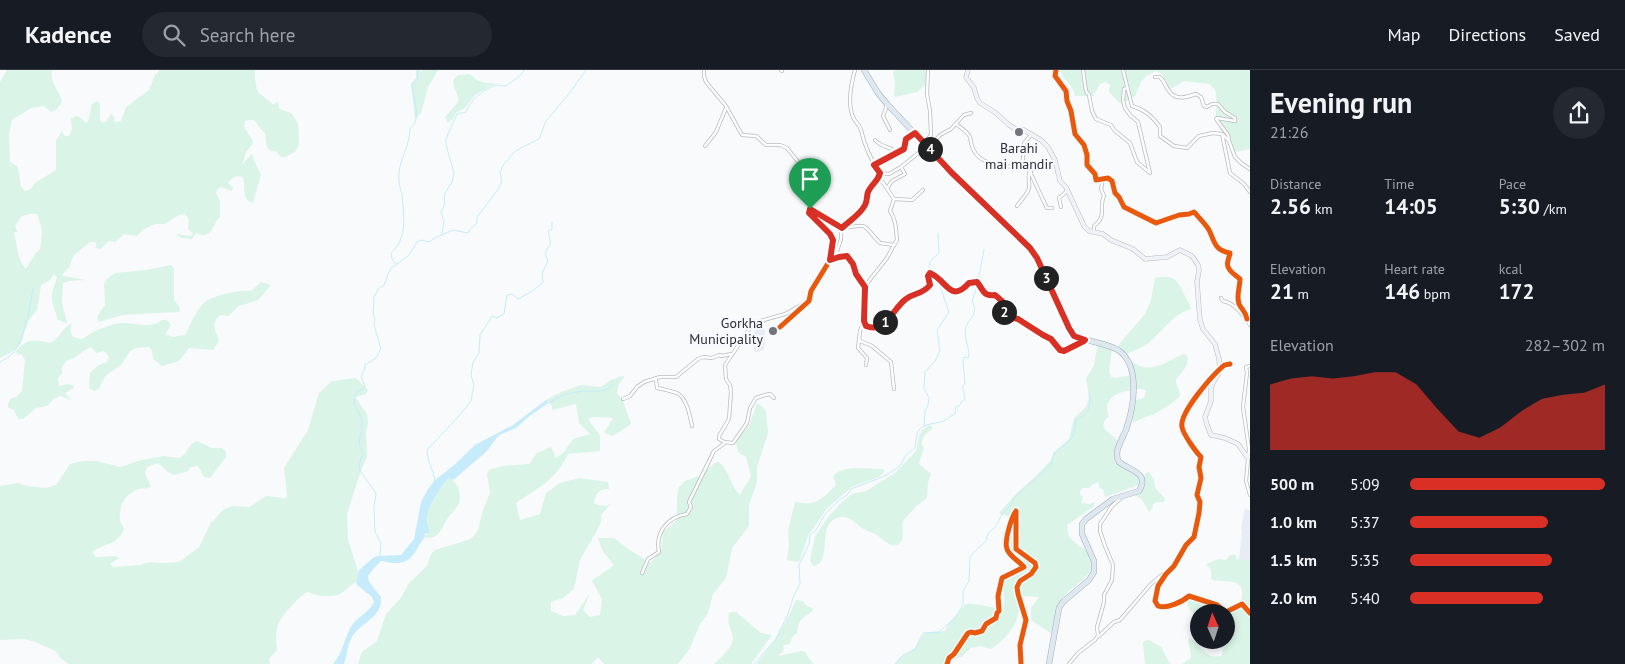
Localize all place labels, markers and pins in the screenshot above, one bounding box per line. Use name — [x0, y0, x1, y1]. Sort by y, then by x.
marker: Barahi mai mandir — [1013, 126, 1025, 138]
pin: 4 — [918, 136, 942, 162]
place label: Barahi mai mandir — [985, 139, 1053, 173]
pin — [789, 158, 831, 209]
pin: 3 — [1034, 266, 1058, 290]
pin: 2 — [992, 300, 1016, 324]
pin: 1 — [872, 310, 898, 334]
place label: Gorkha Municipality — [689, 314, 763, 348]
marker: Gorkha Municipality — [767, 325, 779, 337]

